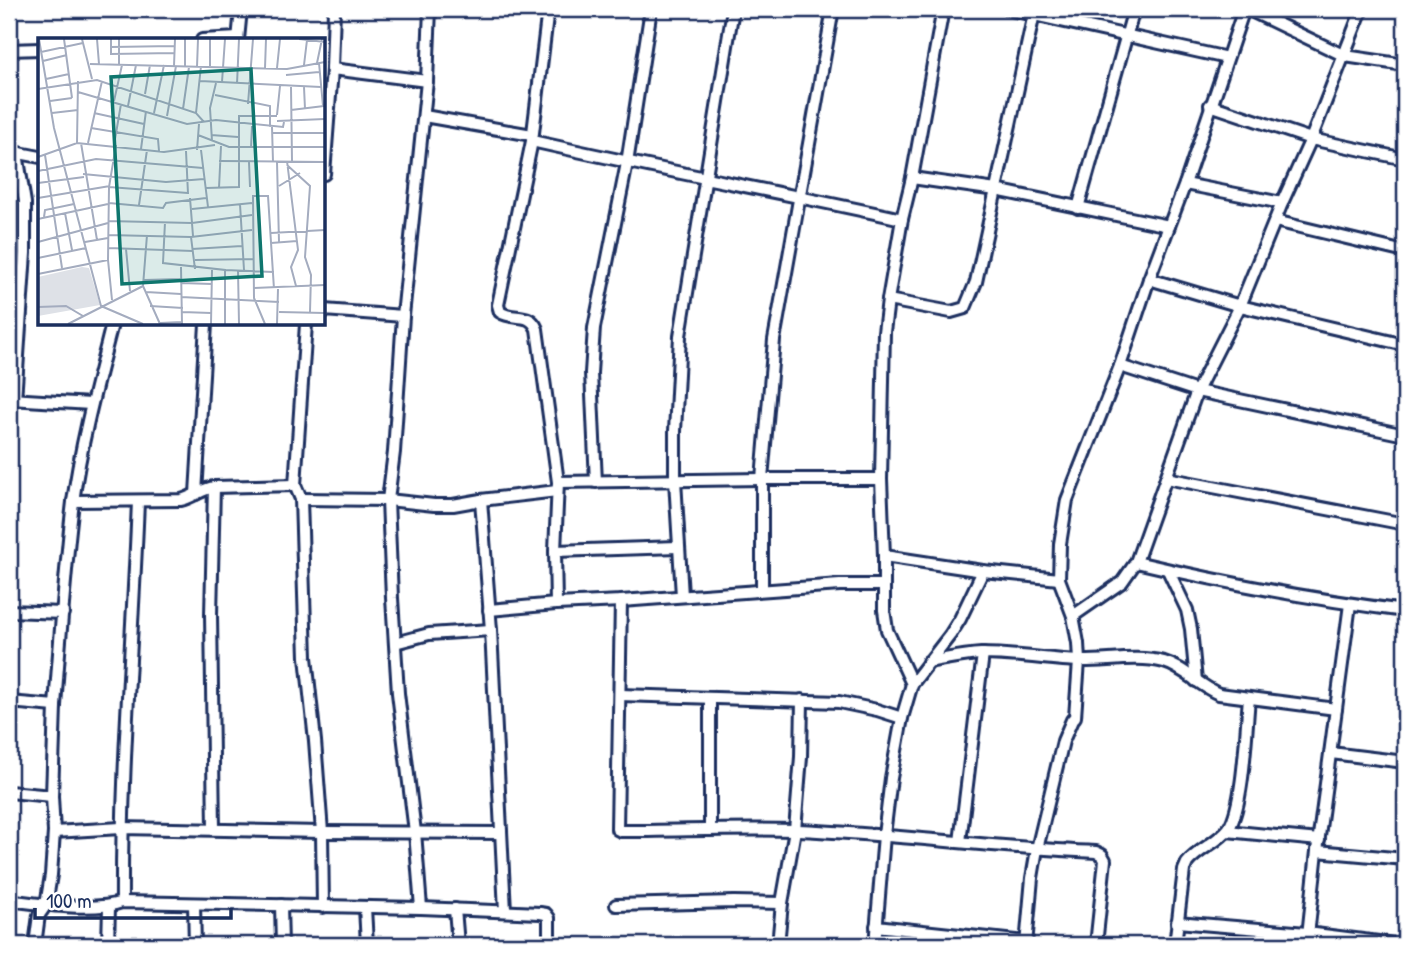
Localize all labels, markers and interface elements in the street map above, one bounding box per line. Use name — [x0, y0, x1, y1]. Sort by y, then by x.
inset map — [38, 38, 326, 326]
scale bar — [35, 877, 231, 921]
text: 100 m — [46, 886, 92, 915]

